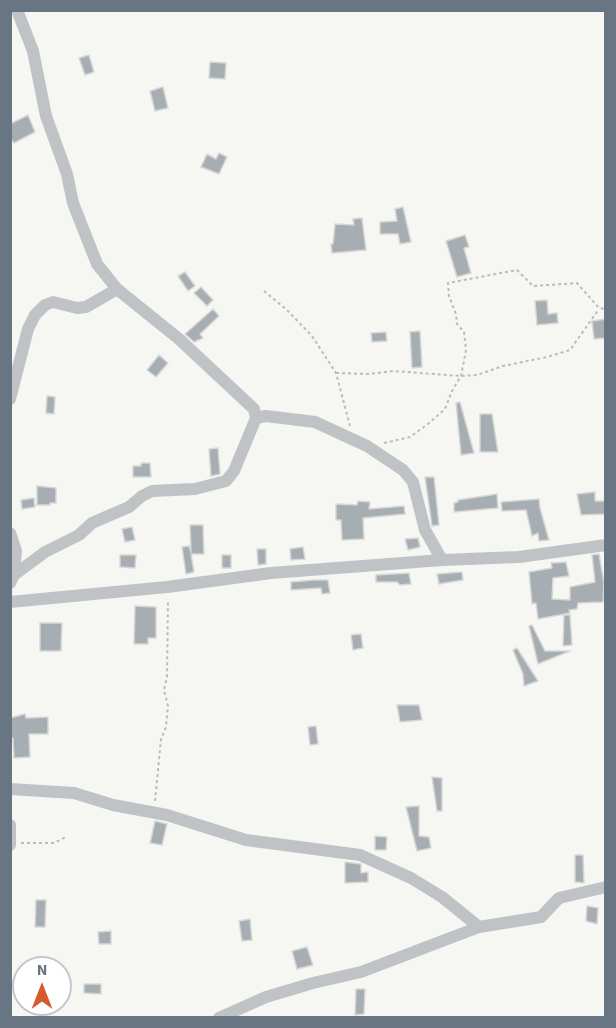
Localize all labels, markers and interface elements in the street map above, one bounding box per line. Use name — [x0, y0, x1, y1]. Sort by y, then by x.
north arrow — [12, 956, 72, 1016]
text: N — [37, 959, 47, 981]

